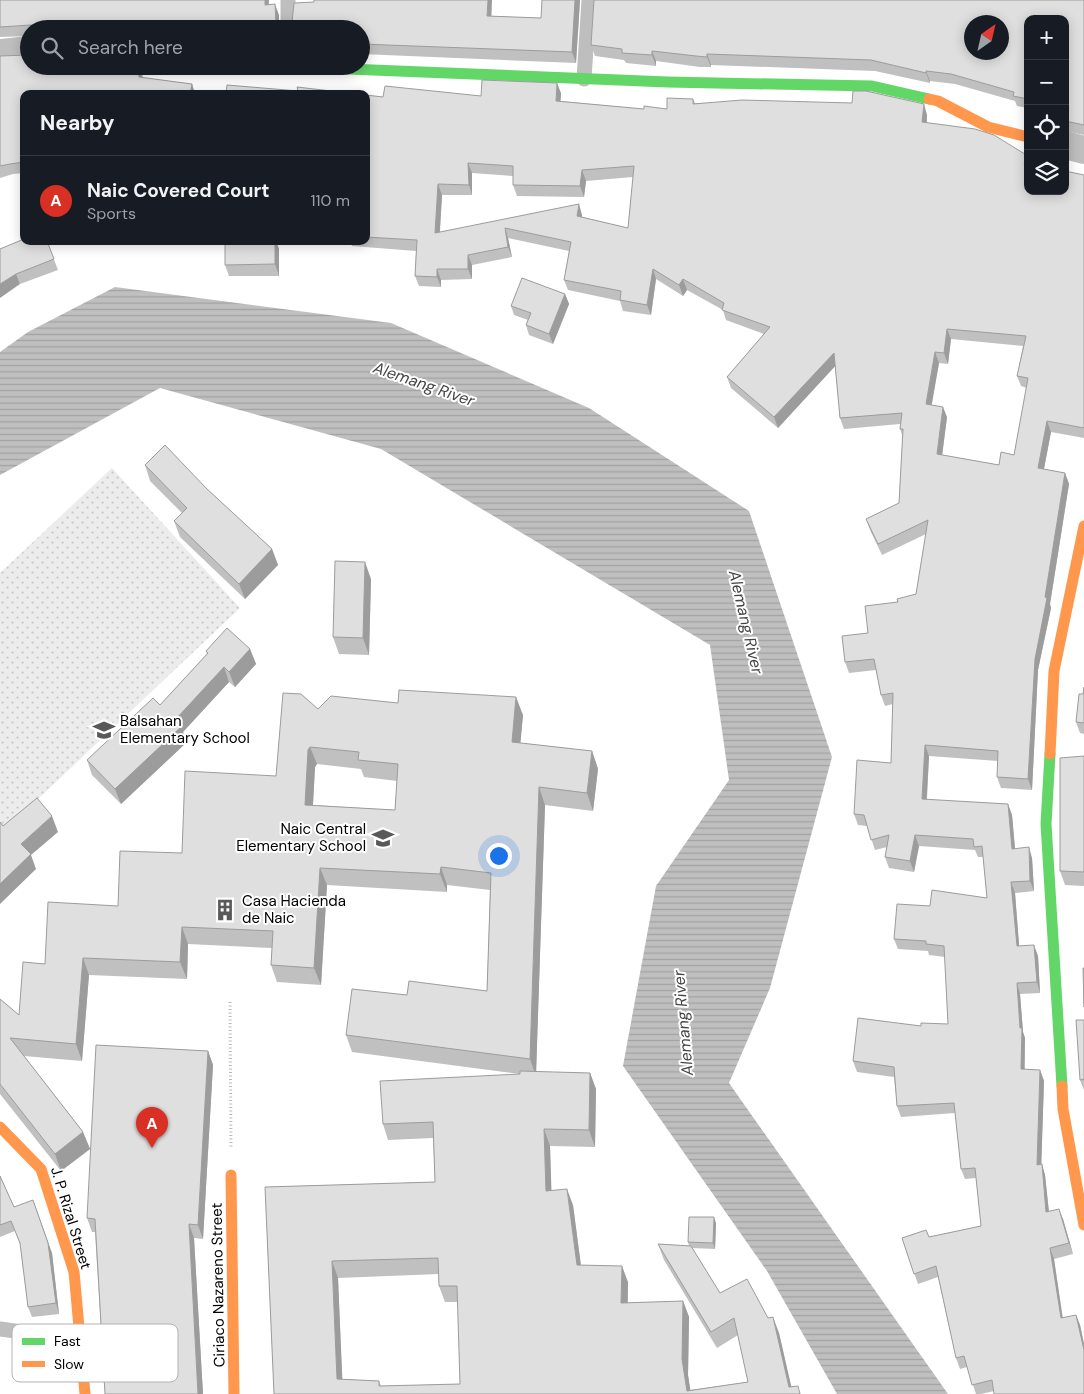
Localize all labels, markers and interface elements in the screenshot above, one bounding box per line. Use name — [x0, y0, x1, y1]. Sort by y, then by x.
north arrow — [964, 15, 1009, 60]
map controls — [1024, 15, 1069, 195]
button: + — [1024, 15, 1069, 60]
search box — [20, 20, 370, 75]
icon: search — [38, 34, 66, 62]
text: Search here — [78, 35, 183, 60]
button: − — [1024, 60, 1069, 105]
button: locate — [1024, 105, 1069, 150]
text: Nearby — [40, 109, 114, 137]
button: layers — [1024, 150, 1069, 195]
text: Naic Covered Court — [87, 178, 269, 203]
text: A — [50, 190, 62, 211]
text: 110 m — [311, 190, 350, 211]
text: Sports — [87, 203, 136, 224]
water label: Alemang River — [370, 357, 478, 411]
water label: Alemang River — [724, 567, 768, 677]
place label: Balsahan Elementary School — [120, 711, 250, 748]
school or university icon: Balsahan Elementary School — [91, 717, 117, 743]
place label: Naic Central Elementary School — [236, 819, 366, 856]
school or university icon: Naic Central Elementary School — [370, 825, 396, 851]
your location — [486, 843, 512, 869]
place label: Casa Hacienda de Naic — [242, 891, 346, 928]
building icon: Casa Hacienda de Naic — [212, 897, 238, 923]
water label: Alemang River — [668, 968, 698, 1078]
pin: A — [136, 1107, 168, 1148]
street label: J. P. Rizal Street — [46, 1164, 96, 1272]
street label: Ciriaco Nazareno Street — [207, 1202, 229, 1367]
legend — [12, 1324, 178, 1382]
text: Fast — [54, 1332, 81, 1350]
text: Slow — [54, 1355, 84, 1373]

